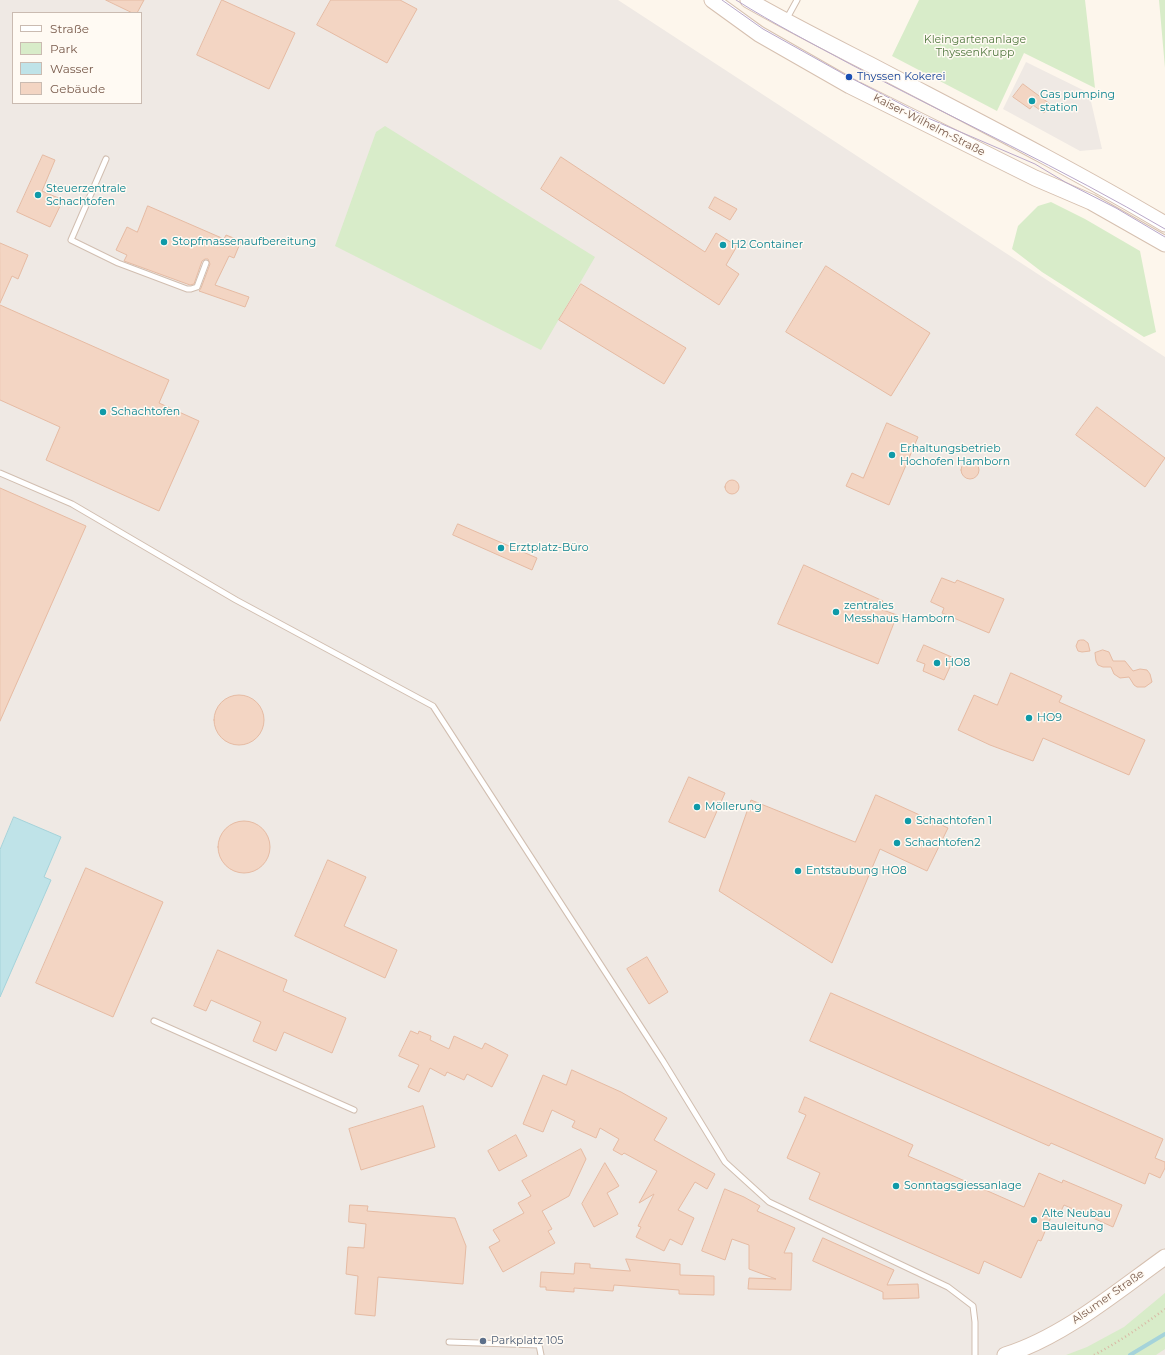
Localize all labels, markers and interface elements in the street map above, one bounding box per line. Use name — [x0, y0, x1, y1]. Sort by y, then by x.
legend — [12, 12, 142, 104]
text: Straße — [50, 21, 89, 36]
park label: Kleingartenanlage ThyssenKrupp — [924, 33, 1026, 59]
text: Park — [50, 41, 77, 56]
text: Wasser — [50, 61, 94, 76]
place label: Thyssen Kokerei — [857, 70, 945, 84]
marker: Thyssen Kokerei — [844, 72, 854, 82]
text: Gebäude — [50, 81, 105, 96]
place label: Gas pumping station — [1040, 88, 1115, 114]
street label: Kaiser-Wilhelm-Straße — [871, 91, 987, 159]
marker: Gas pumping station — [1027, 96, 1037, 106]
place label: Steuerzentrale Schachtofen — [46, 182, 126, 208]
marker: Steuerzentrale Schachtofen — [33, 190, 43, 200]
place label: Stopfmassenaufbereitung — [172, 235, 316, 249]
marker: Stopfmassenaufbereitung — [159, 237, 169, 247]
place label: H2 Container — [731, 238, 803, 252]
marker: H2 Container — [718, 240, 728, 250]
place label: Schachtofen — [111, 405, 180, 419]
marker: Schachtofen — [98, 407, 108, 417]
place label: Erhaltungsbetrieb Hochofen Hamborn — [900, 442, 1010, 468]
marker: Erhaltungsbetrieb Hochofen Hamborn — [887, 450, 897, 460]
place label: Erztplatz-Büro — [509, 541, 589, 555]
marker: Erztplatz-Büro — [496, 543, 506, 553]
place label: zentrales Messhaus Hamborn — [844, 599, 955, 625]
marker: zentrales Messhaus Hamborn — [831, 607, 841, 617]
place label: HO8 — [945, 656, 970, 670]
marker: HO8 — [932, 658, 942, 668]
place label: HO9 — [1037, 711, 1062, 725]
marker: HO9 — [1024, 713, 1034, 723]
place label: Möllerung — [705, 800, 762, 814]
marker: Möllerung — [692, 802, 702, 812]
place label: Schachtofen 1 — [916, 814, 992, 828]
marker: Schachtofen 1 — [903, 816, 913, 826]
place label: Schachtofen2 — [905, 836, 980, 850]
marker: Schachtofen2 — [892, 838, 902, 848]
place label: Entstaubung HO8 — [806, 864, 907, 878]
marker: Entstaubung HO8 — [793, 866, 803, 876]
place label: Sonntagsgiessanlage — [904, 1179, 1022, 1193]
marker: Sonntagsgiessanlage — [891, 1181, 901, 1191]
place label: Alte Neubau Bauleitung — [1042, 1207, 1111, 1233]
marker: Alte Neubau Bauleitung — [1029, 1215, 1039, 1225]
street label: Alsumer Straße — [1069, 1267, 1147, 1327]
place label: Parkplatz 105 — [491, 1334, 563, 1348]
marker: Parkplatz 105 — [478, 1336, 488, 1346]

